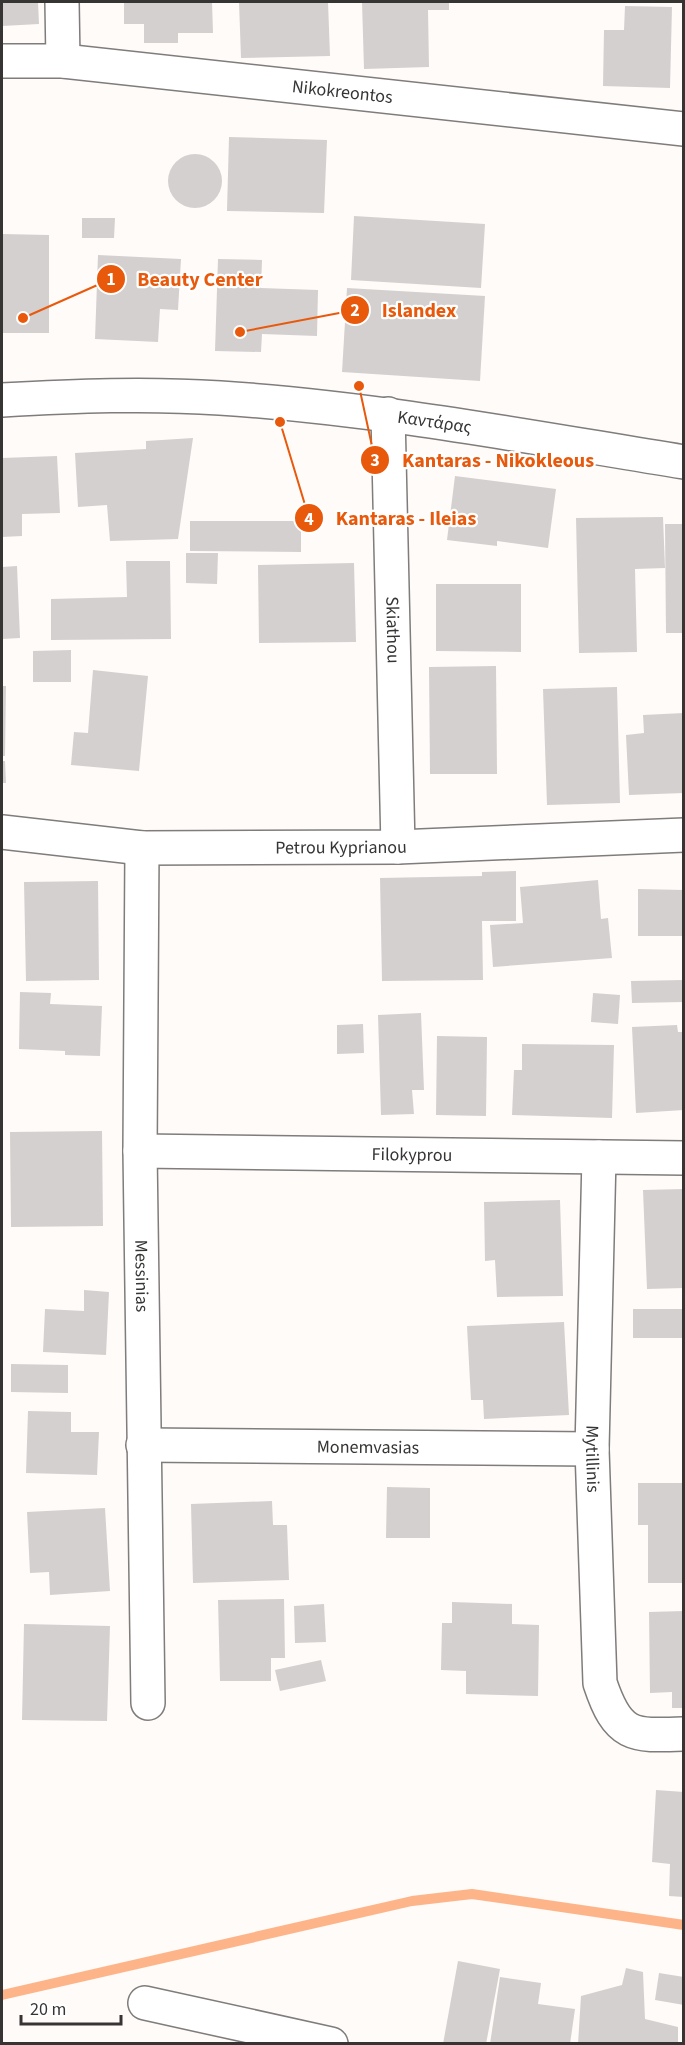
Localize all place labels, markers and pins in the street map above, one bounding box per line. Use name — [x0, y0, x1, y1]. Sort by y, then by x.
callout: Beauty Center — [96, 260, 275, 298]
callout: Islandex — [340, 291, 468, 329]
callout: Kantaras - Nikokleous — [360, 441, 606, 479]
callout: Kantaras - Ileias — [294, 499, 489, 537]

